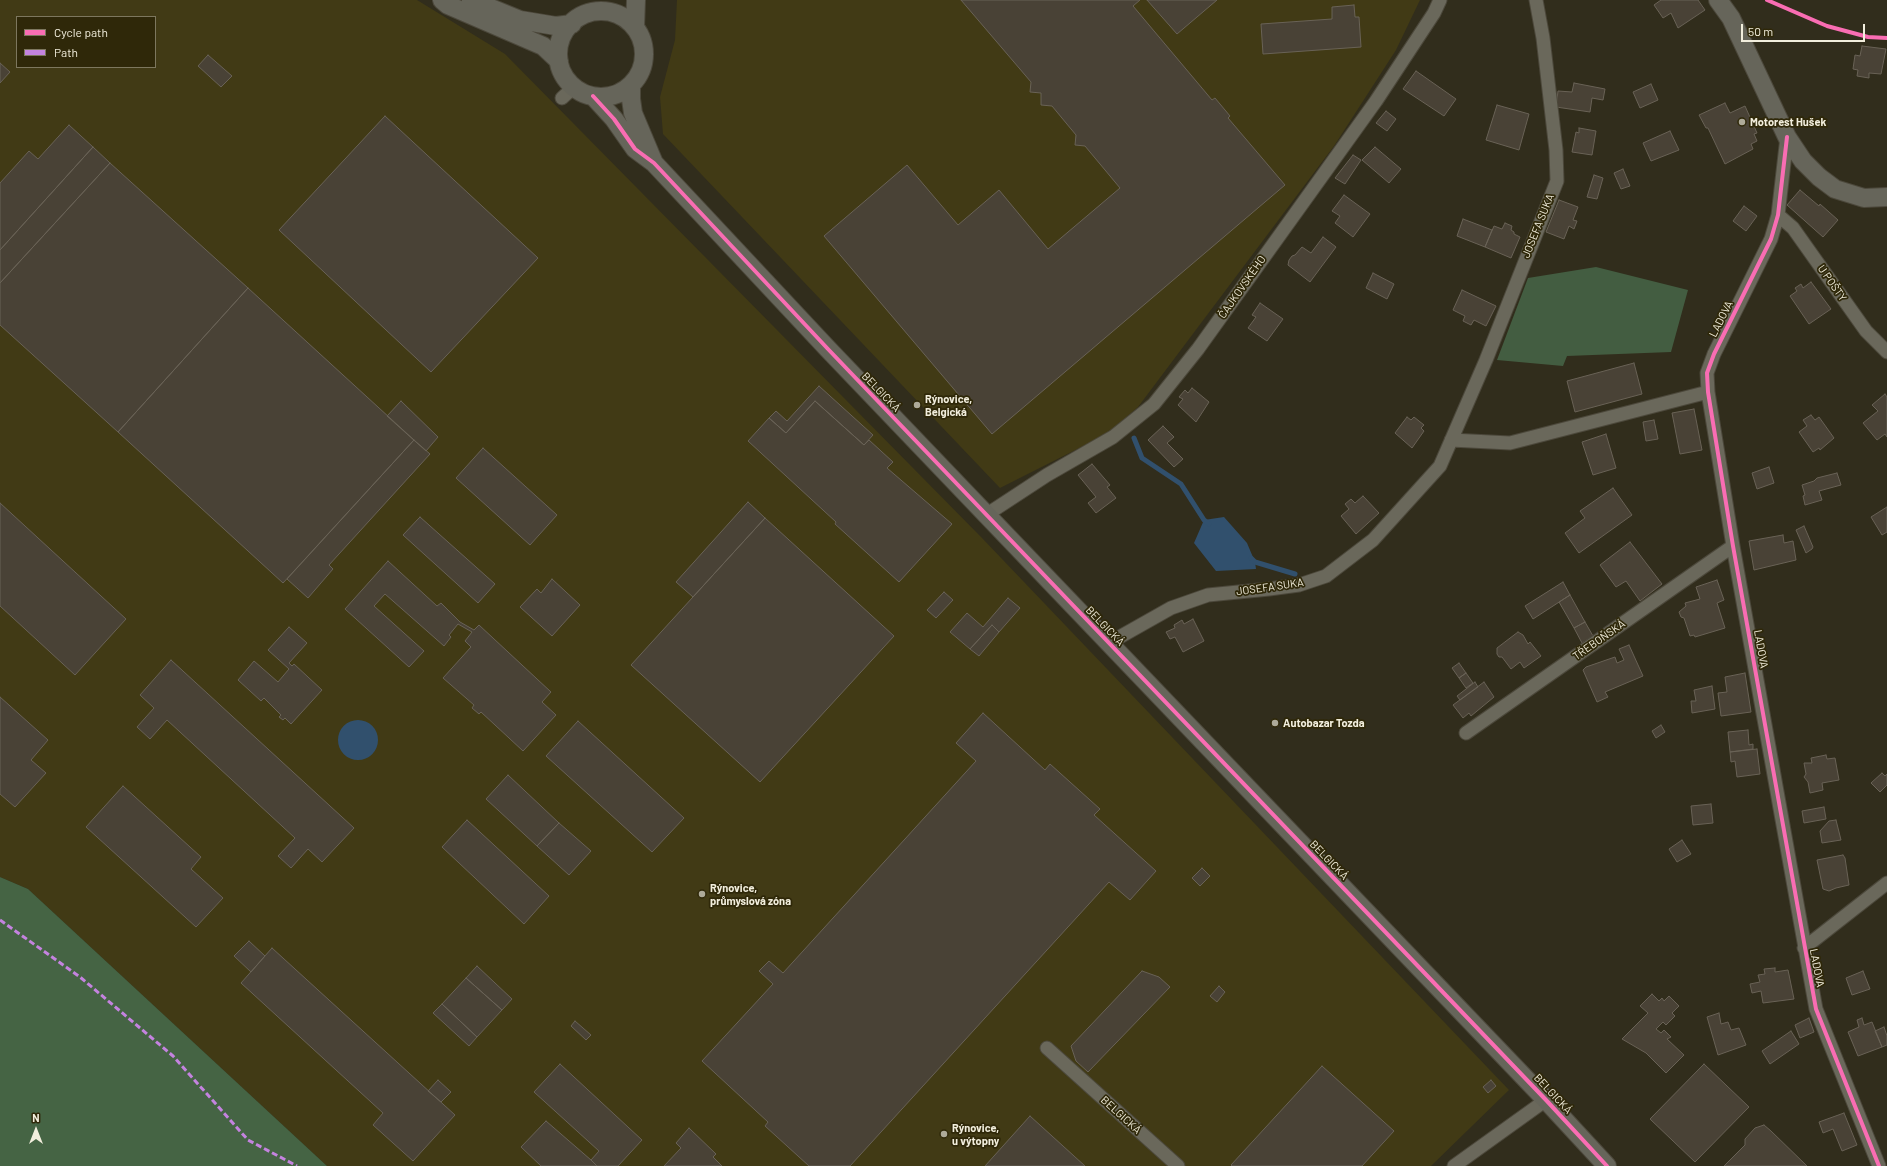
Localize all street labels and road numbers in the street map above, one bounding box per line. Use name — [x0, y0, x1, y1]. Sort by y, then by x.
street label: JOSEFA SUKA — [1519, 192, 1557, 260]
street label: ČAJKOVSKÉHO — [1216, 253, 1268, 321]
street label: U POŠTY — [1815, 262, 1849, 304]
street label: LADOVA — [1706, 299, 1736, 339]
street label: BELGICKÁ — [859, 370, 903, 414]
street label: JOSEFA SUKA — [1235, 576, 1305, 598]
street label: BELGICKÁ — [1083, 604, 1127, 648]
street label: TŘEBOŇSKÁ — [1570, 617, 1628, 663]
street label: LADOVA — [1751, 629, 1771, 669]
street label: BELGICKÁ — [1307, 838, 1351, 882]
street label: LADOVA — [1807, 948, 1827, 988]
street label: BELGICKÁ — [1531, 1071, 1575, 1117]
street label: BELGICKÁ — [1098, 1093, 1144, 1137]

